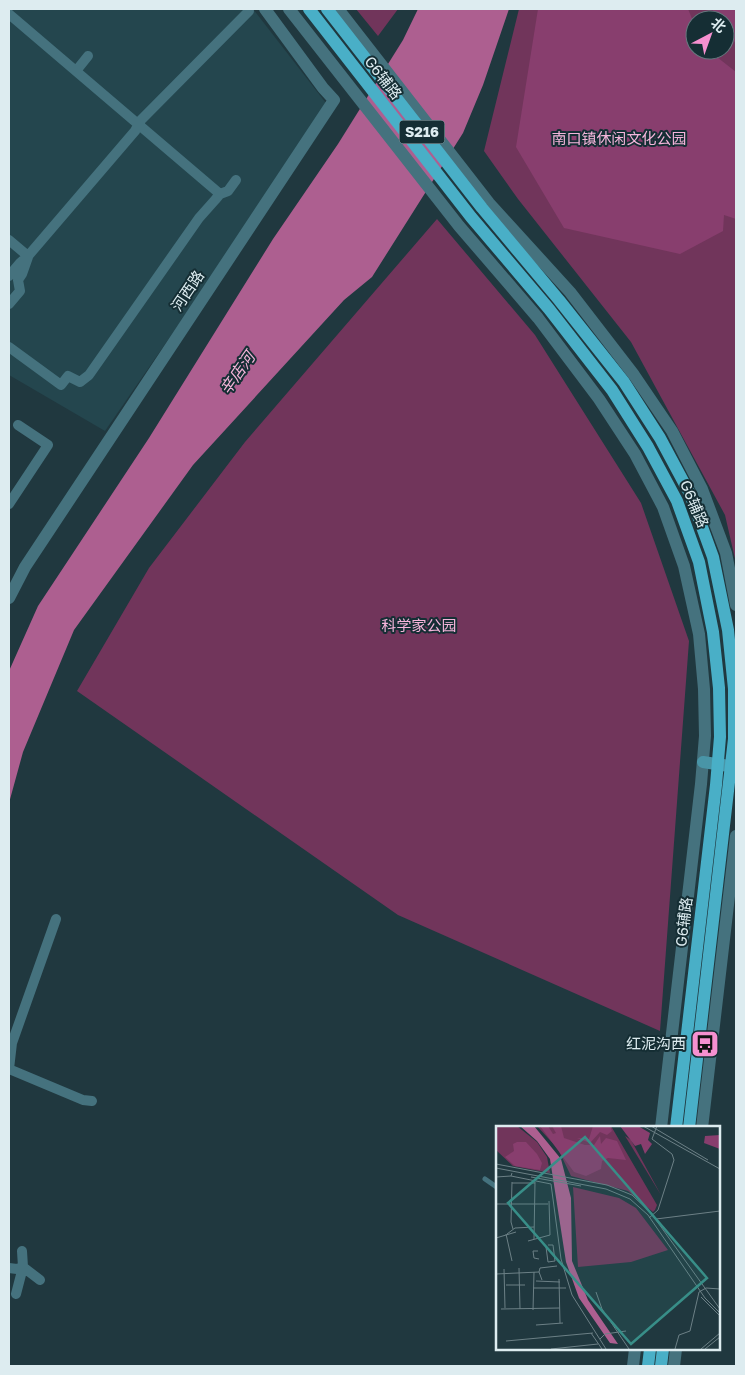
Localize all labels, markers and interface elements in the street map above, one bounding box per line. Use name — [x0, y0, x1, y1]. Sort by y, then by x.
north arrow — [685, 10, 735, 60]
text: 北 — [708, 14, 730, 36]
street label: G6辅路 — [361, 52, 406, 102]
road number: S216 — [400, 120, 444, 144]
park label: 南口镇休闲文化公园 — [551, 129, 687, 147]
street label: 河西路 — [167, 267, 207, 314]
water label: 辛店河 — [215, 345, 261, 398]
street label: G6辅路 — [677, 477, 713, 530]
park label: 科学家公园 — [381, 616, 457, 634]
street label: G6辅路 — [671, 896, 695, 948]
bus stop icon: 红泥沟西 — [690, 1029, 720, 1059]
place label: 红泥沟西 — [626, 1034, 686, 1052]
inset map — [496, 1126, 720, 1350]

